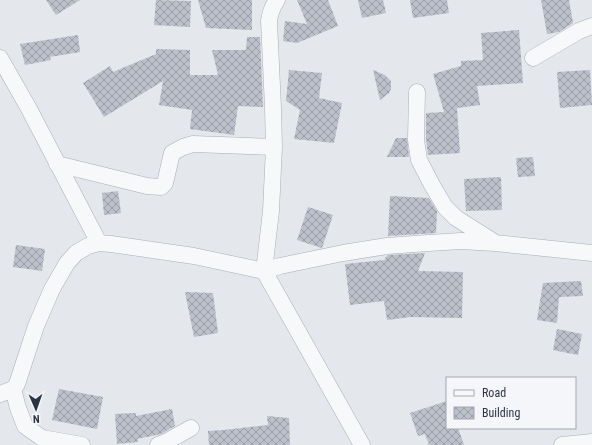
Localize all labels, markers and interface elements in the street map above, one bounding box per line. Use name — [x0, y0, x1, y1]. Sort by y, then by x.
legend — [446, 377, 576, 429]
text: Road — [482, 386, 506, 400]
north arrow — [16, 389, 56, 429]
text: Building — [482, 406, 520, 420]
text: N — [32, 412, 40, 425]

